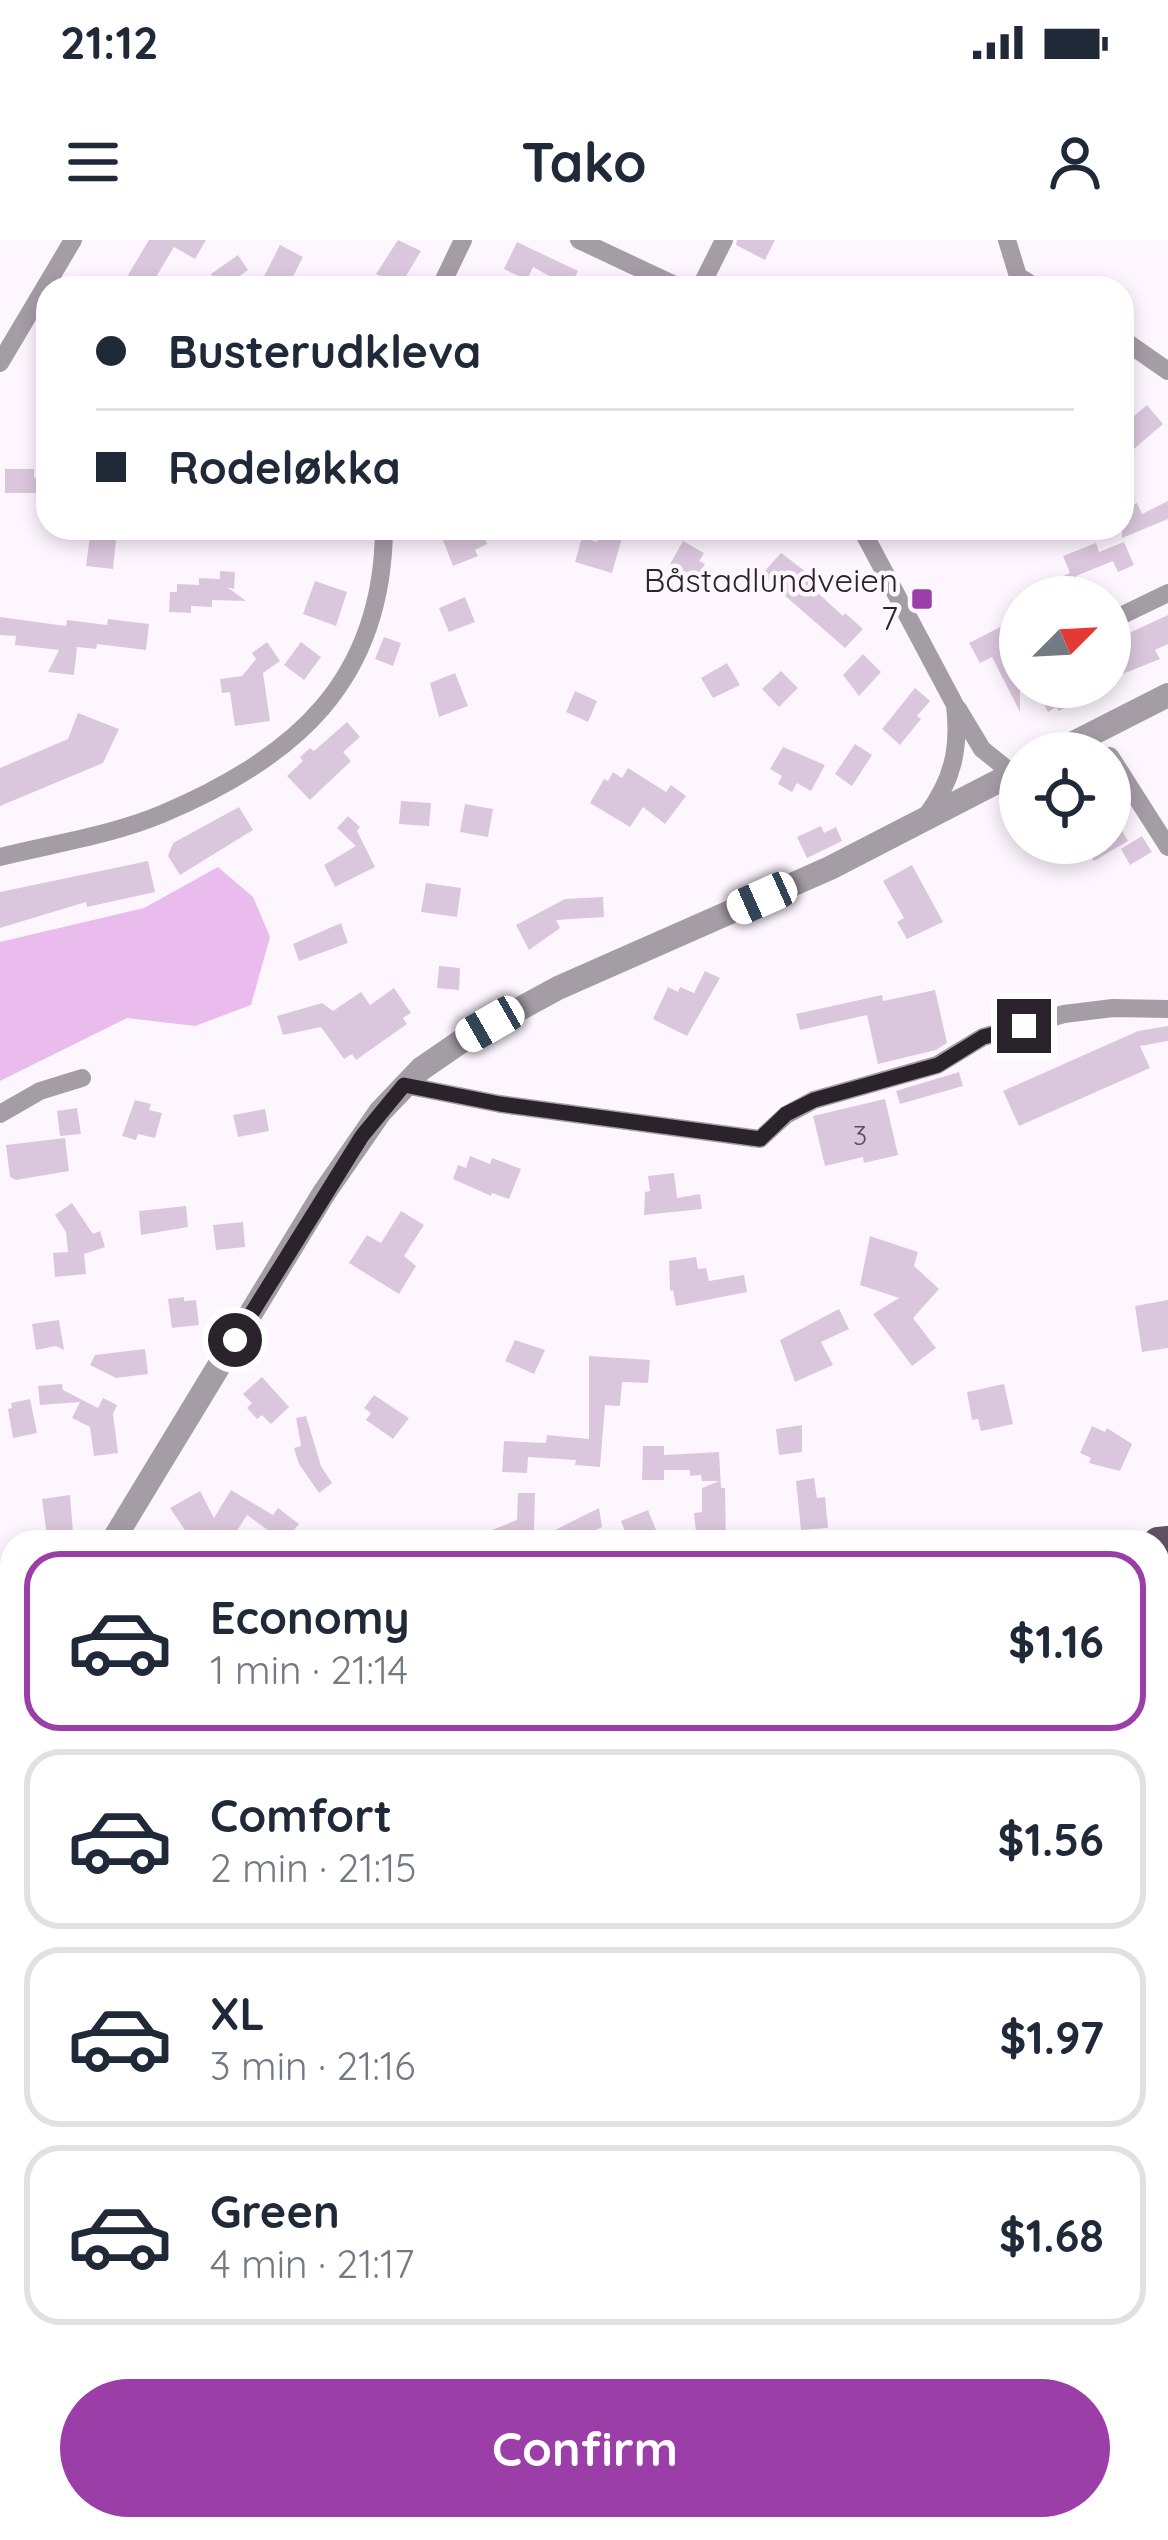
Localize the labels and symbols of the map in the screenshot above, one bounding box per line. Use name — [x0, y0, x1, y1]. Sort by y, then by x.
place label: Båstadlundveien 7 — [644, 559, 898, 638]
north arrow — [999, 576, 1131, 708]
marker: Båstadlundveien 7 — [909, 586, 935, 612]
car — [722, 867, 802, 929]
car — [450, 990, 530, 1058]
route end — [997, 999, 1051, 1053]
house number: 3 — [853, 1118, 867, 1152]
route start — [208, 1313, 262, 1367]

